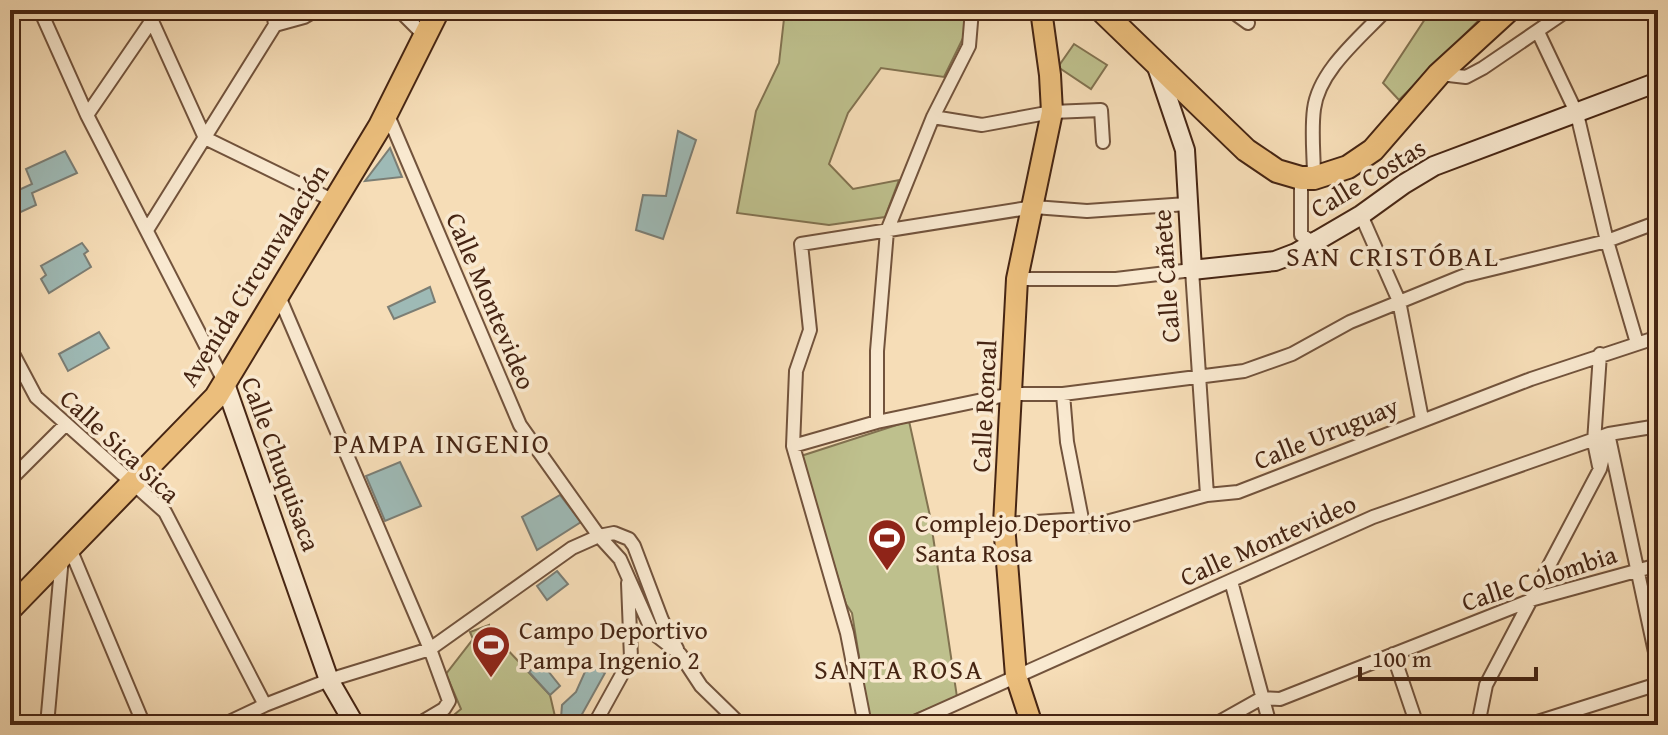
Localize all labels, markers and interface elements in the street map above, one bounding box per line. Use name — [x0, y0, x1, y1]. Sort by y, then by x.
street label: Calle Costas — [1303, 128, 1433, 227]
street label: Avenida Circunvalación — [169, 156, 338, 394]
street label: Calle Montevideo — [437, 206, 546, 395]
street label: Calle Cañete — [1141, 208, 1190, 344]
district label: SAN CRISTÓBAL — [1286, 235, 1500, 276]
street label: Calle Roncal — [961, 339, 1006, 473]
street label: Calle Chuquisaca — [232, 371, 331, 557]
street label: Calle Sica Sica — [51, 379, 190, 512]
street label: Calle Uruguay — [1248, 386, 1404, 479]
district label: PAMPA INGENIO — [333, 422, 551, 463]
street label: Calle Montevideo — [1173, 483, 1362, 596]
place label: Complejo Deportivo Santa Rosa — [915, 503, 1131, 572]
sports icon: Complejo Deportivo Santa Rosa — [866, 517, 908, 572]
street label: Calle Colombia — [1456, 534, 1622, 621]
place label: Campo Deportivo Pampa Ingenio 2 — [519, 610, 708, 679]
sports icon: Campo Deportivo Pampa Ingenio 2 — [470, 624, 512, 679]
scale bar — [1360, 631, 1536, 681]
text: 100 m — [1372, 641, 1432, 676]
district label: SANTA ROSA — [814, 648, 984, 689]

